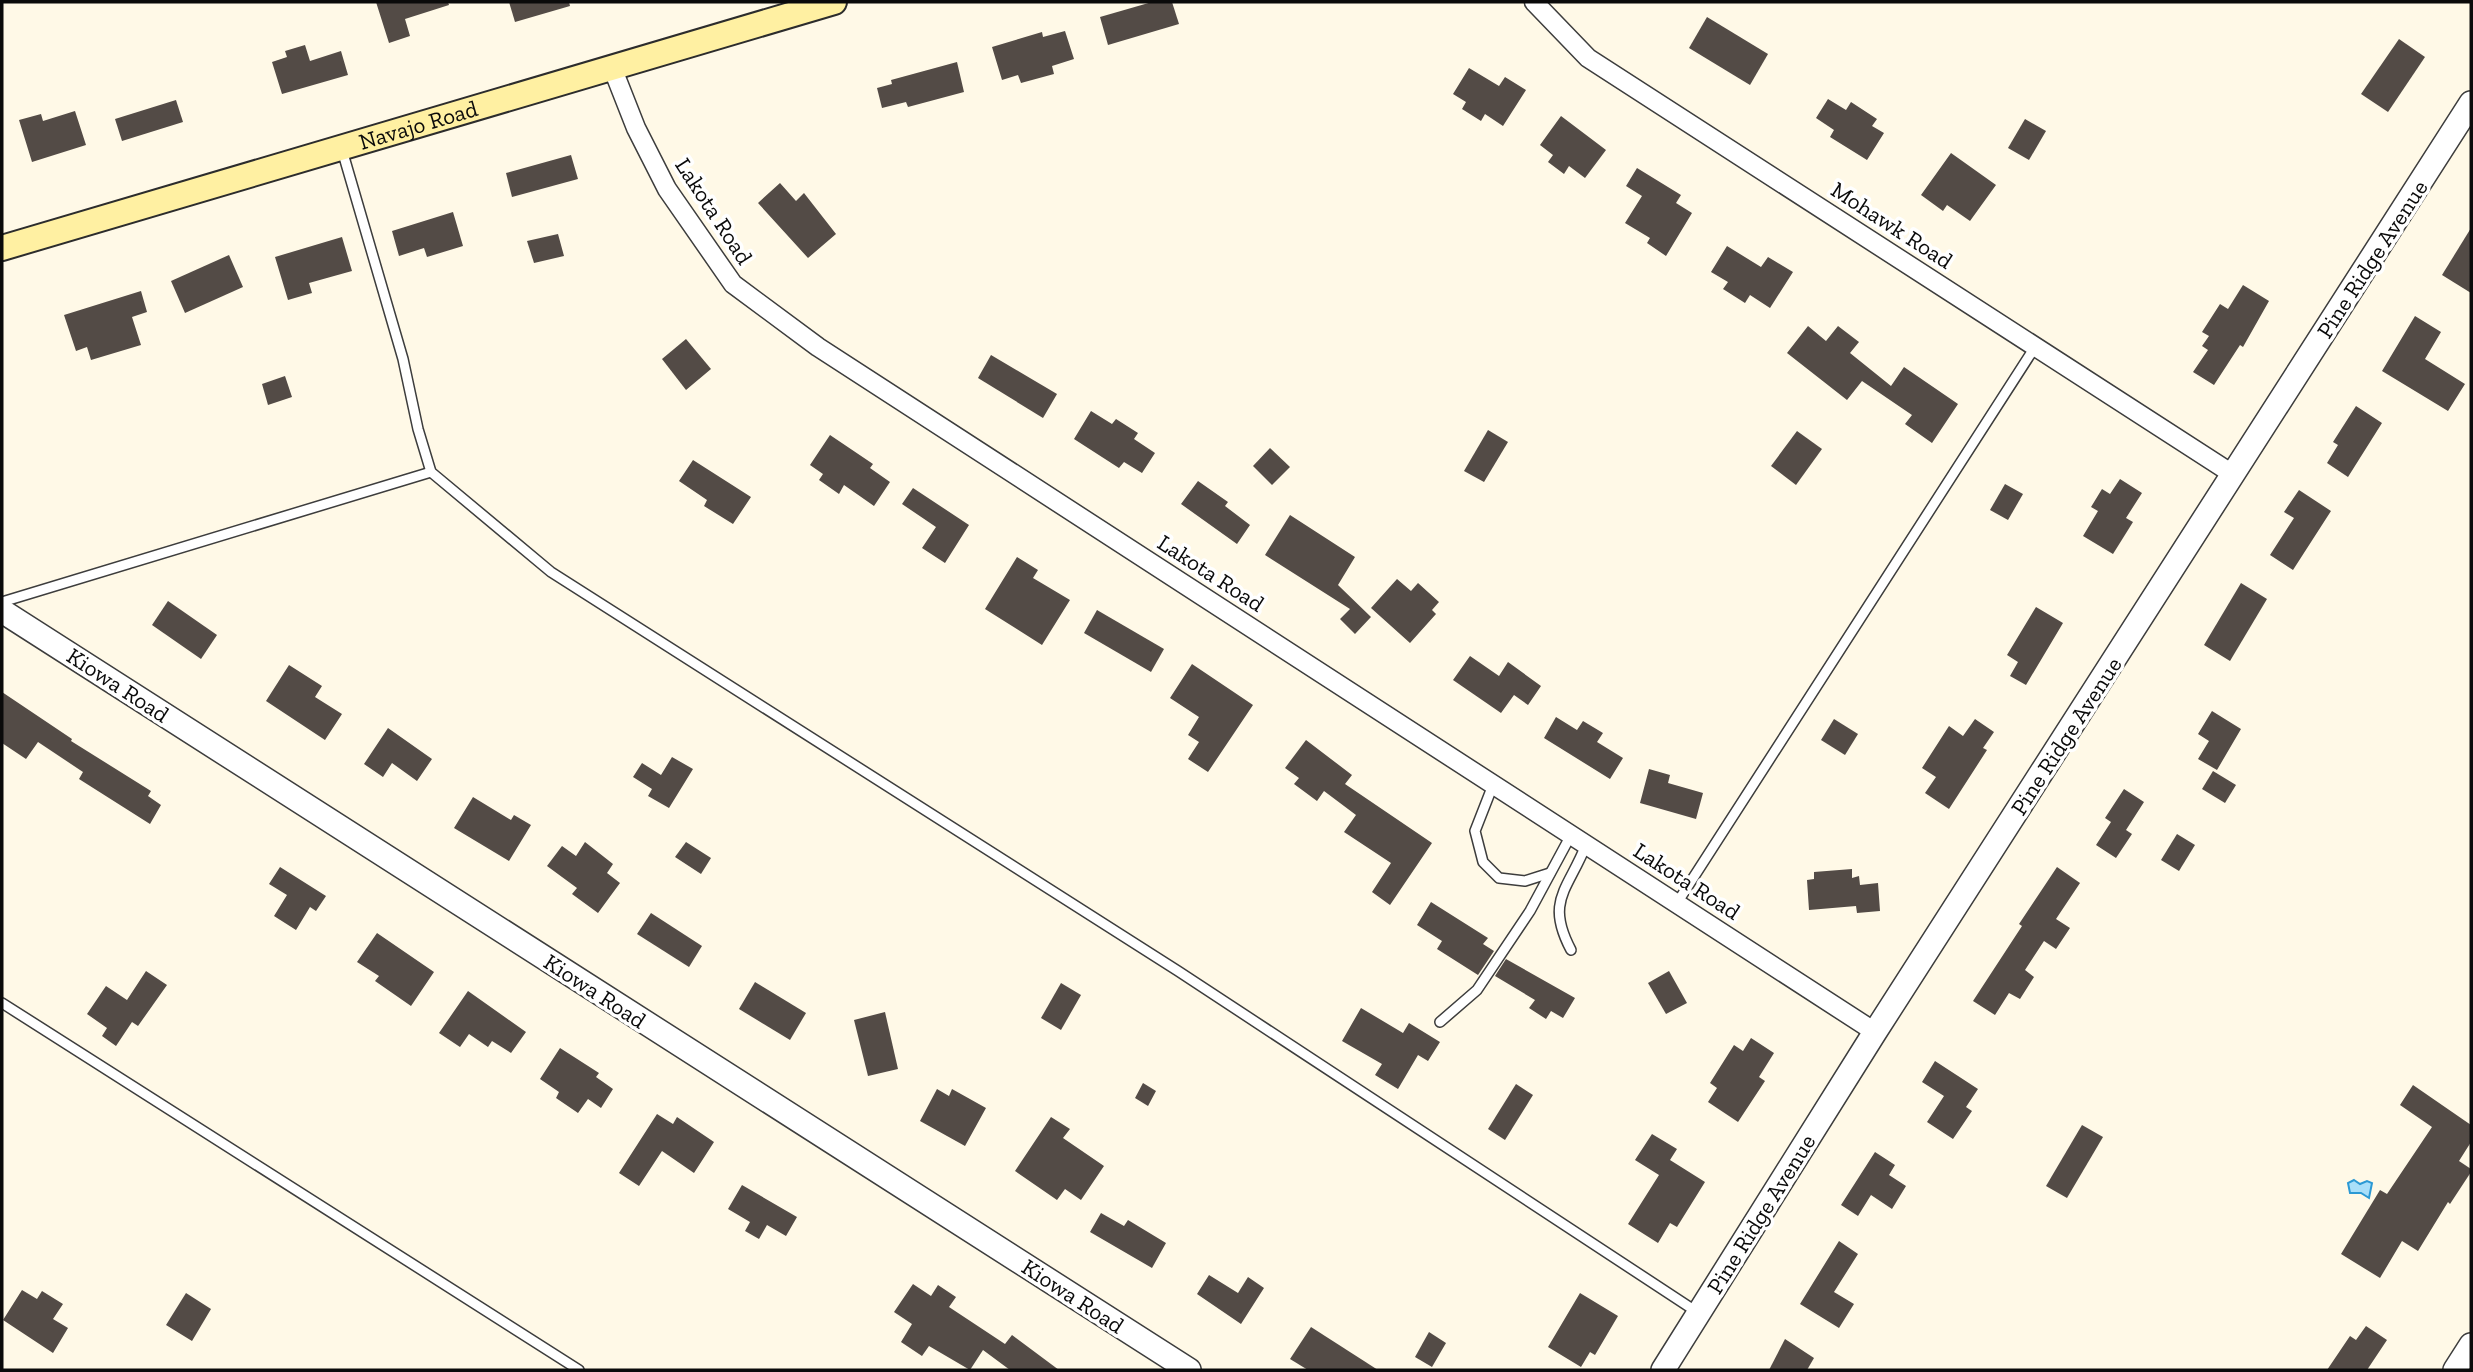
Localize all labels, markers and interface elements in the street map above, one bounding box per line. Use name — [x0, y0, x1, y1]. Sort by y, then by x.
street label: Navajo Road — [356, 94, 481, 156]
street label: Lakota Road — [669, 152, 759, 270]
street label: Mohawk Road — [1826, 175, 1958, 275]
street label: Pine Ridge Avenue — [2310, 175, 2434, 343]
street label: Lakota Road — [1152, 528, 1270, 618]
street label: Kiowa Road — [62, 642, 175, 729]
street label: Pine Ridge Avenue — [2004, 652, 2128, 820]
street label: Lakota Road — [1628, 836, 1746, 926]
street label: Kiowa Road — [539, 948, 652, 1035]
street label: Pine Ridge Avenue — [1701, 1129, 1821, 1299]
street label: Kiowa Road — [1017, 1253, 1130, 1340]

